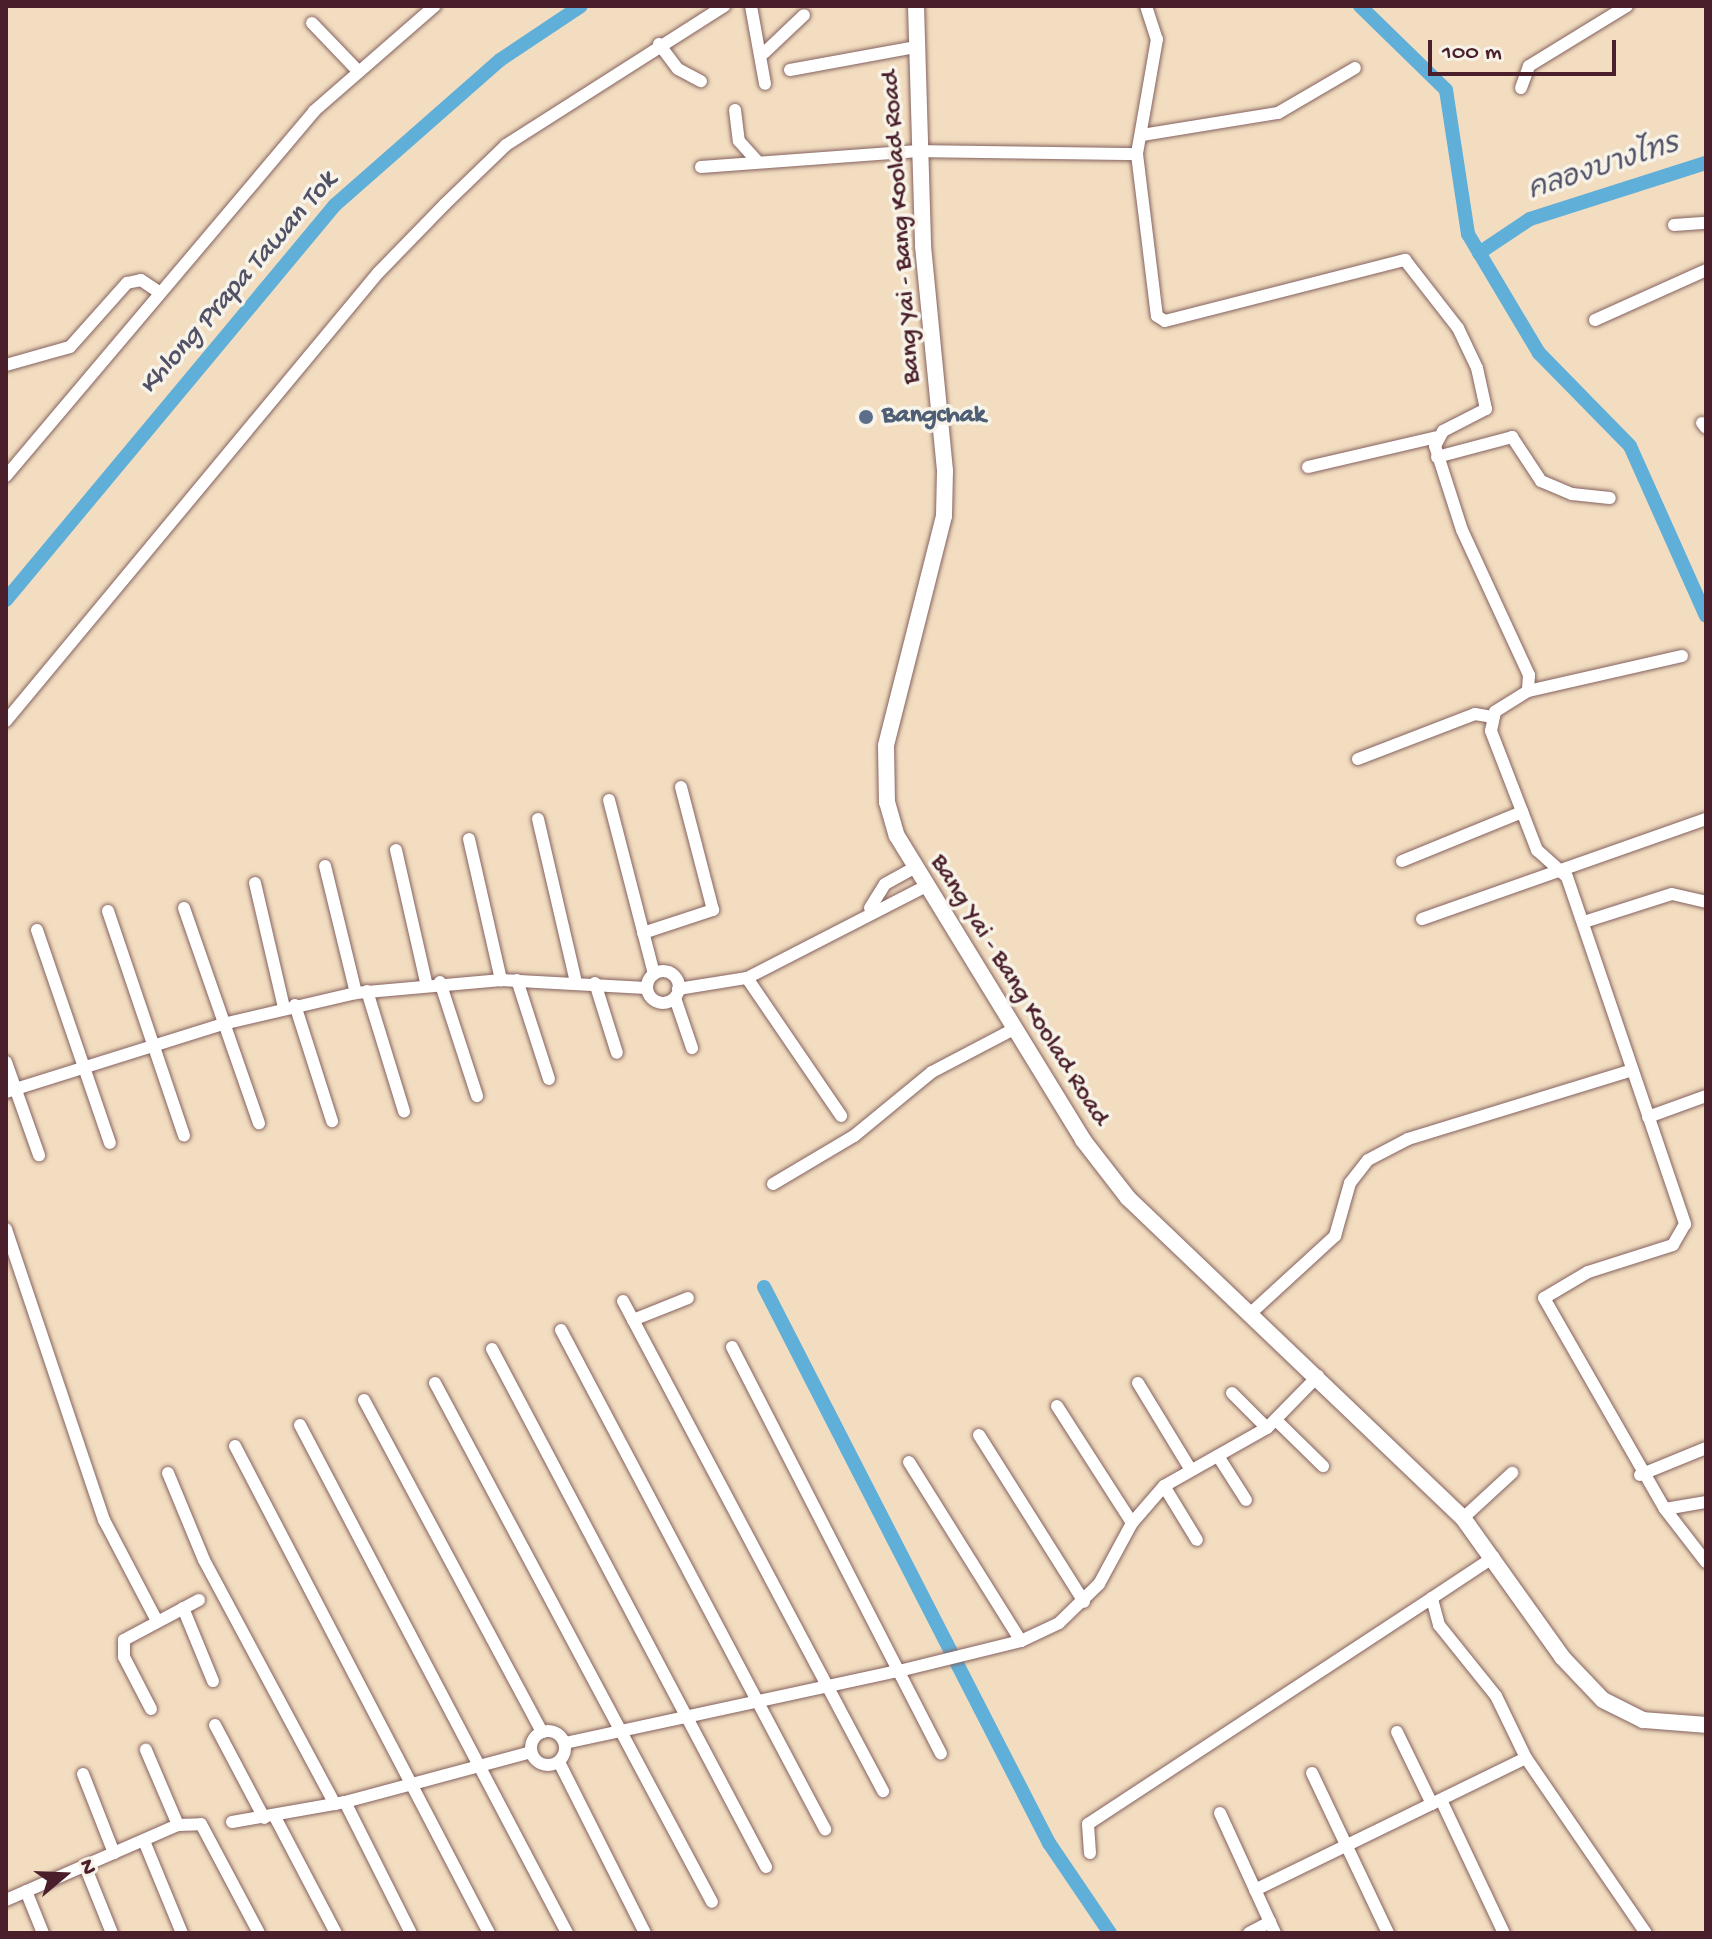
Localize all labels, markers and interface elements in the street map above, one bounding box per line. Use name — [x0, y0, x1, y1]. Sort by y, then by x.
scale bar — [1432, 24, 1620, 74]
text: 100 m — [1442, 39, 1502, 68]
street label: Bang Yai - Bang Koolad Road — [876, 69, 930, 385]
water label: คลองบางไทร — [1524, 129, 1684, 209]
water label: Khlong Prapa Tawan Tok — [133, 165, 345, 403]
place label: Bangchak — [882, 401, 986, 433]
marker: Bangchak — [857, 408, 875, 426]
street label: Bang Yai - Bang Koolad Road — [921, 849, 1115, 1133]
north arrow — [24, 1835, 104, 1915]
text: N — [72, 1856, 101, 1878]

